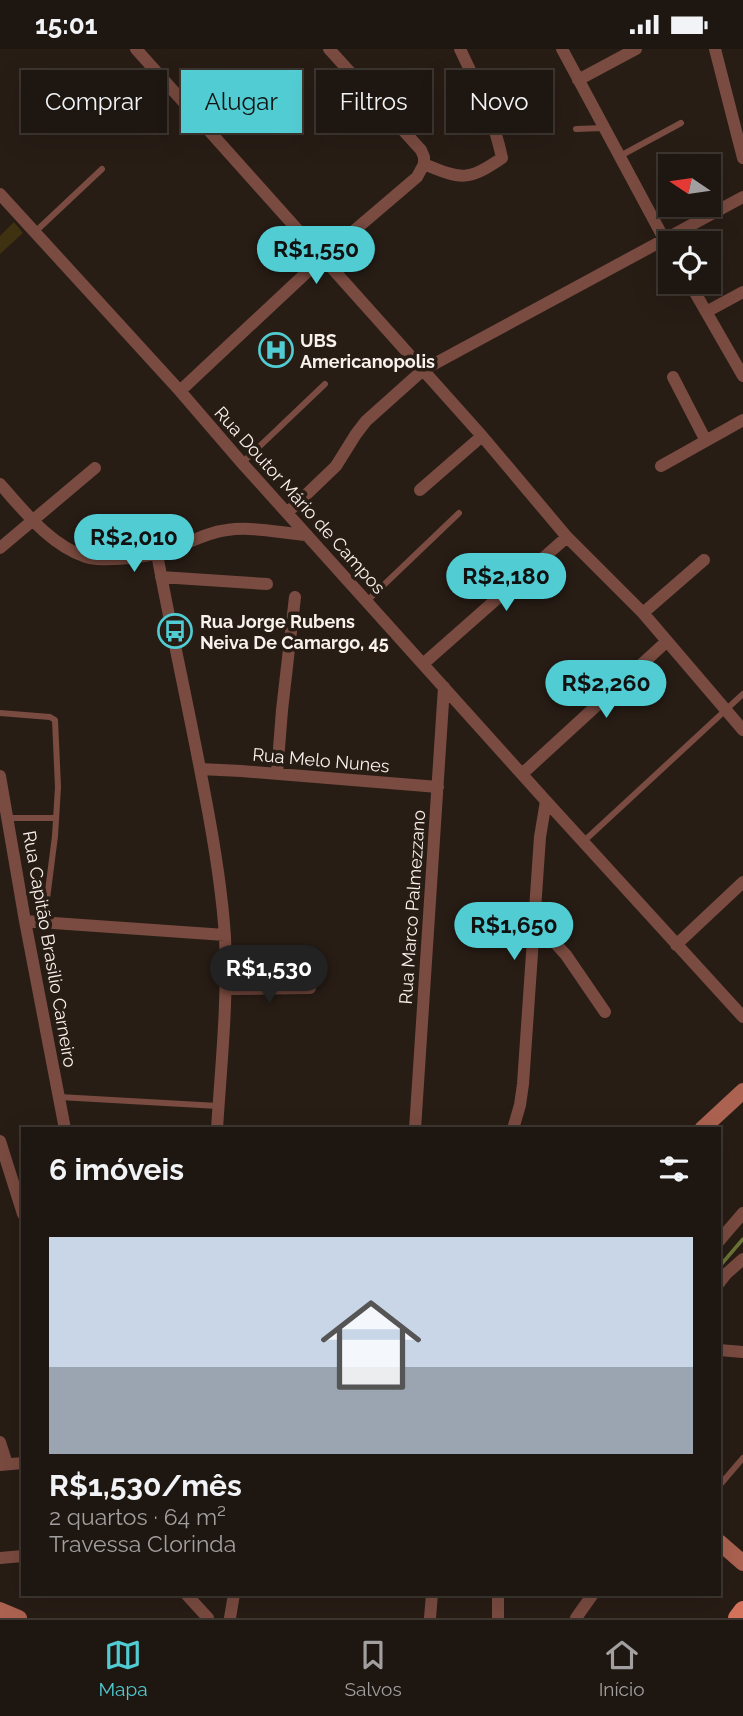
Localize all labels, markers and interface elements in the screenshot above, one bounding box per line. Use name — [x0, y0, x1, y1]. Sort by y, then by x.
text: 15:01 — [35, 10, 97, 40]
chip: Comprar — [21, 70, 167, 133]
chip: Alugar — [181, 70, 302, 133]
chip: Filtros — [316, 70, 432, 133]
chip: Novo — [446, 70, 553, 133]
north arrow — [658, 154, 721, 217]
map controls — [658, 154, 721, 294]
pin: R$1,550 — [251, 226, 381, 286]
button: locate — [658, 231, 721, 294]
text: R$1,550 — [273, 235, 359, 262]
place label: UBS Americanopolis — [300, 330, 435, 372]
hospital icon: UBS Americanopolis — [257, 331, 295, 369]
street label: Rua Doutor Mário de Campos — [210, 402, 390, 598]
pin: R$2,010 — [69, 515, 199, 574]
text: R$2,010 — [90, 523, 178, 550]
pin: R$2,180 — [441, 553, 571, 613]
text: R$2,180 — [462, 562, 550, 589]
place label: Rua Jorge Rubens Neiva De Camargo, 45 — [200, 611, 389, 653]
bus stop icon: Rua Jorge Rubens Neiva De Camargo, 45 — [156, 612, 194, 650]
pin: R$2,260 — [541, 661, 671, 720]
text: R$2,260 — [561, 669, 651, 696]
street label: Rua Melo Nunes — [252, 744, 391, 776]
street label: Rua Marco Palmezzano — [395, 809, 429, 1005]
street label: Rua Capitão Brasilio Carneiro — [19, 829, 81, 1069]
pin: R$1,650 — [449, 902, 579, 962]
text: R$1,650 — [470, 911, 558, 938]
pin: R$1,530 — [204, 946, 334, 1005]
text: R$1,530 — [226, 954, 312, 981]
icon: filters — [655, 1150, 693, 1188]
text: 6 imóveis — [49, 1152, 184, 1187]
icon: home — [308, 1282, 434, 1408]
text: R$1,530/mês — [49, 1468, 242, 1503]
text: 2 quartos · 64 m² — [49, 1503, 226, 1530]
text: Travessa Clorinda — [49, 1530, 236, 1557]
tab: Mapa — [99, 1636, 148, 1700]
tab: Salvos — [345, 1636, 402, 1700]
tab: Início — [599, 1636, 644, 1700]

